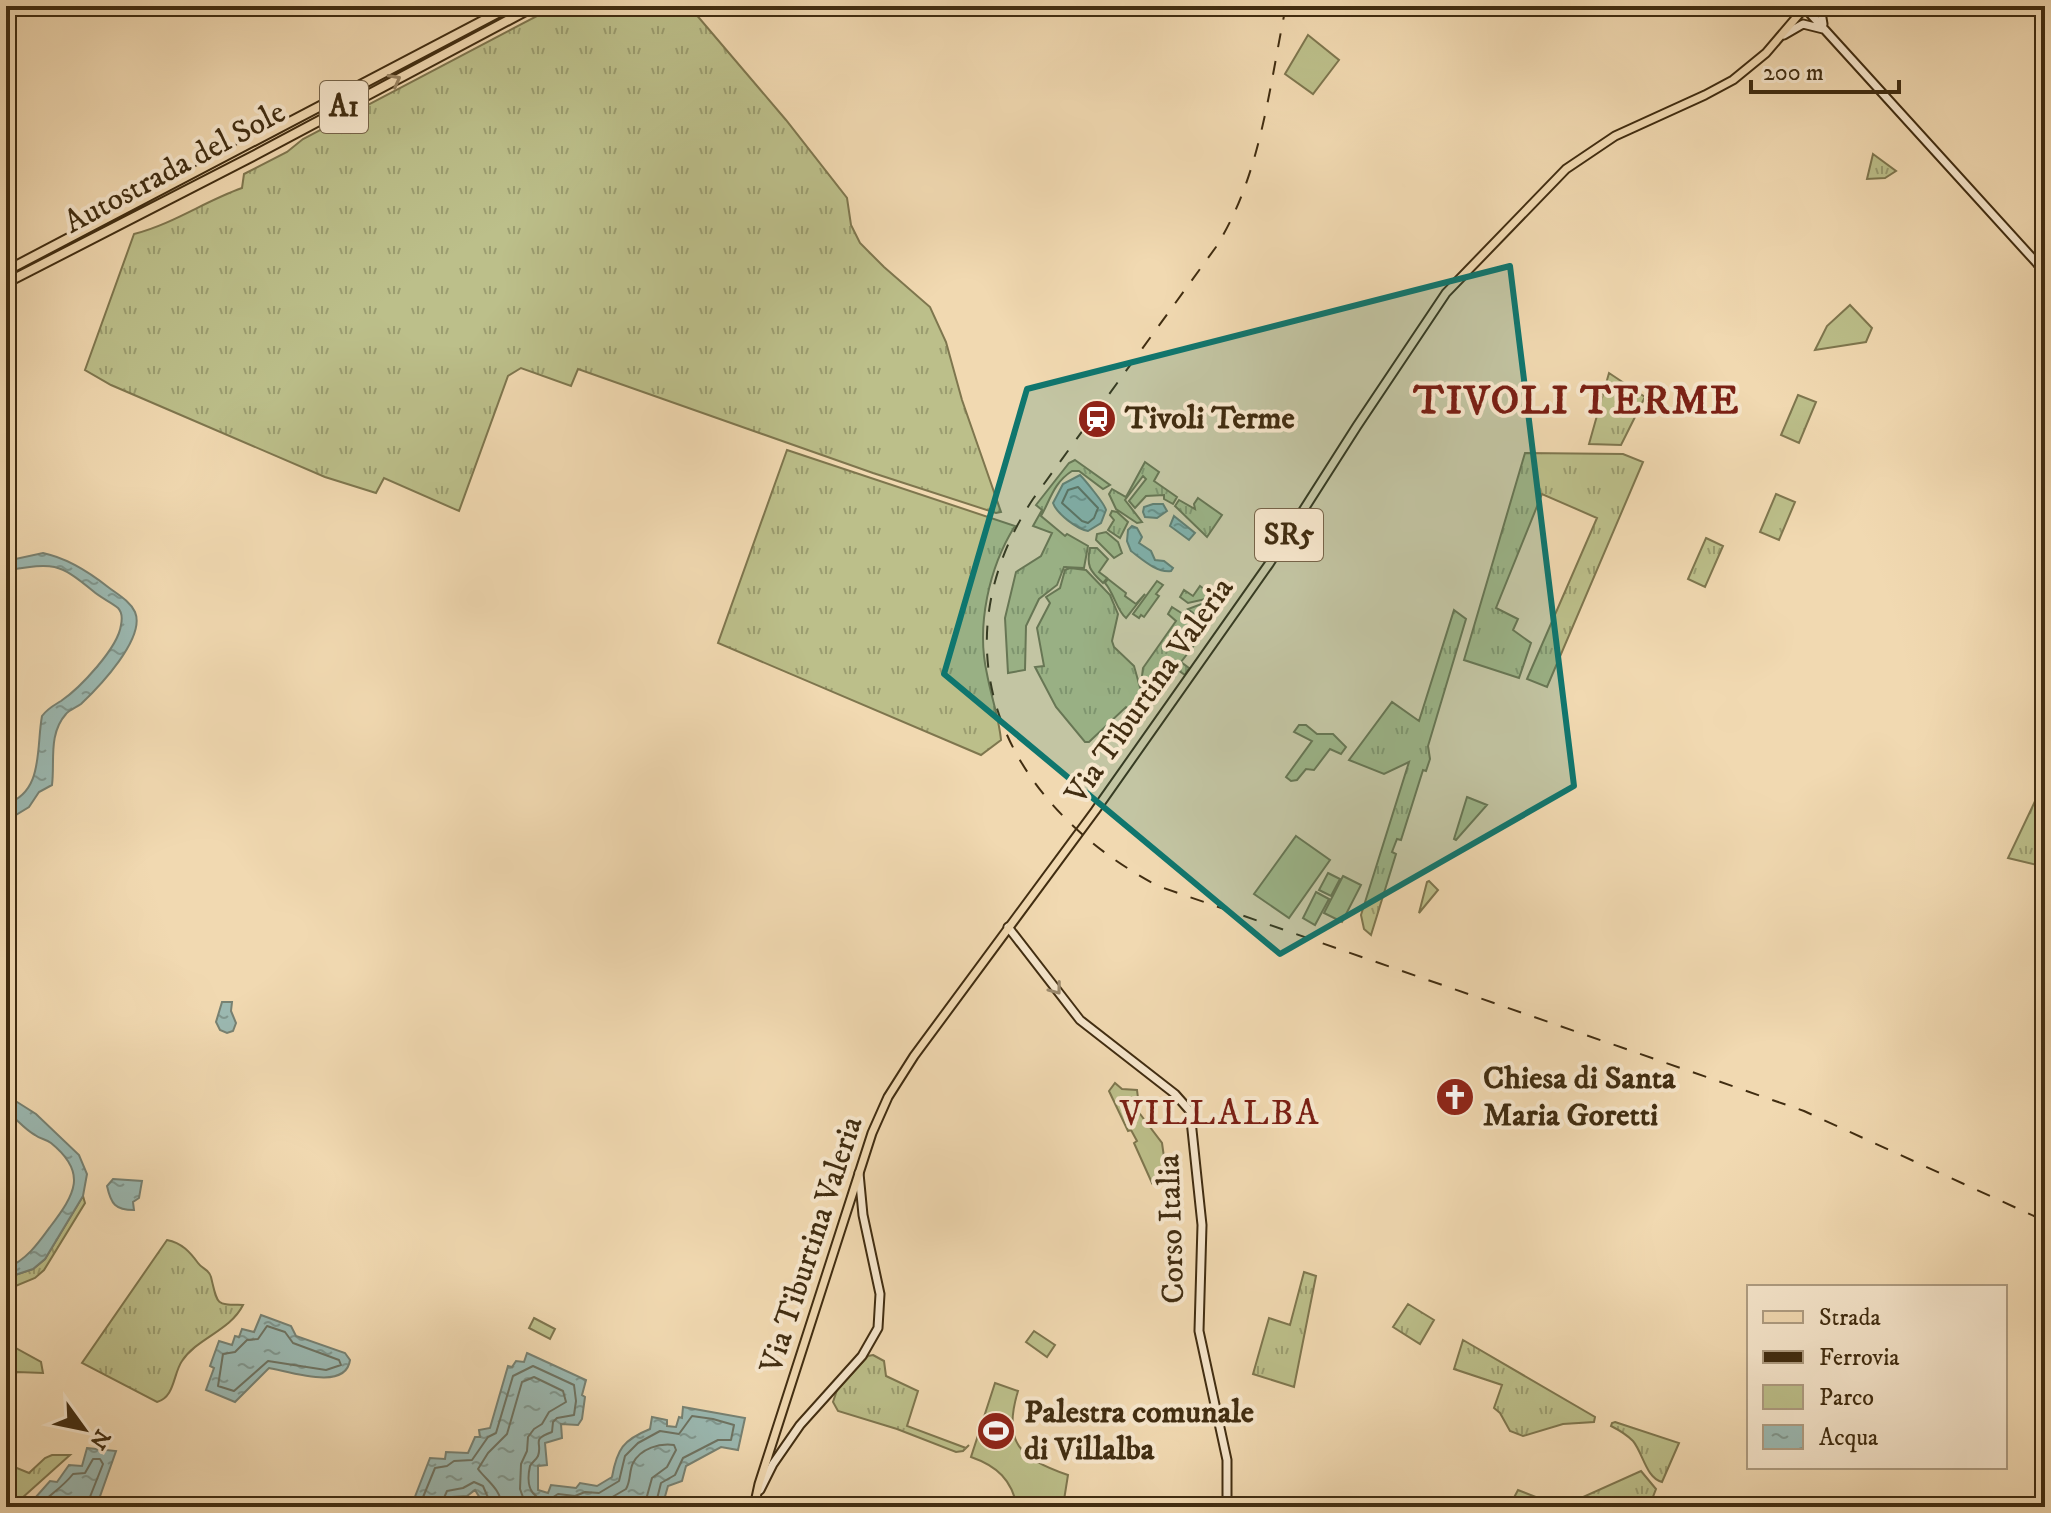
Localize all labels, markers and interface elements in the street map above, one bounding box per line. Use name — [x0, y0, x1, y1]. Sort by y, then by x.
scale bar — [1751, 44, 1899, 94]
text: 200 m — [1763, 58, 1824, 88]
one-way arrow — [387, 74, 401, 89]
road number: A1 — [320, 81, 368, 133]
street label: Autostrada del Sole — [57, 93, 293, 243]
district label: TIVOLI TERME — [1412, 377, 1741, 427]
station icon: Tivoli Terme — [1076, 398, 1118, 440]
place label: Tivoli Terme — [1124, 399, 1295, 439]
road number: SR5 — [1255, 509, 1323, 561]
street label: Via Tiburtina Valeria — [1056, 570, 1243, 813]
one-way arrow — [1046, 980, 1060, 995]
place label: Chiesa di Santa Maria Goretti — [1483, 1059, 1676, 1136]
church icon: Chiesa di Santa Maria Goretti — [1434, 1076, 1476, 1118]
district label: VILLALBA — [1119, 1091, 1320, 1136]
street label: Via Tiburtina Valeria — [751, 1111, 872, 1379]
street label: Corso Italia — [1149, 1153, 1195, 1305]
legend — [1747, 1285, 2007, 1469]
text: Strada — [1819, 1303, 1881, 1333]
text: Ferrovia — [1819, 1343, 1900, 1373]
text: Parco — [1819, 1383, 1874, 1413]
north arrow — [44, 1389, 124, 1469]
place label: Palestra comunale di Villalba — [1024, 1393, 1254, 1470]
sports icon: Palestra comunale di Villalba — [975, 1410, 1017, 1452]
text: Acqua — [1819, 1423, 1879, 1453]
text: N — [83, 1424, 116, 1454]

